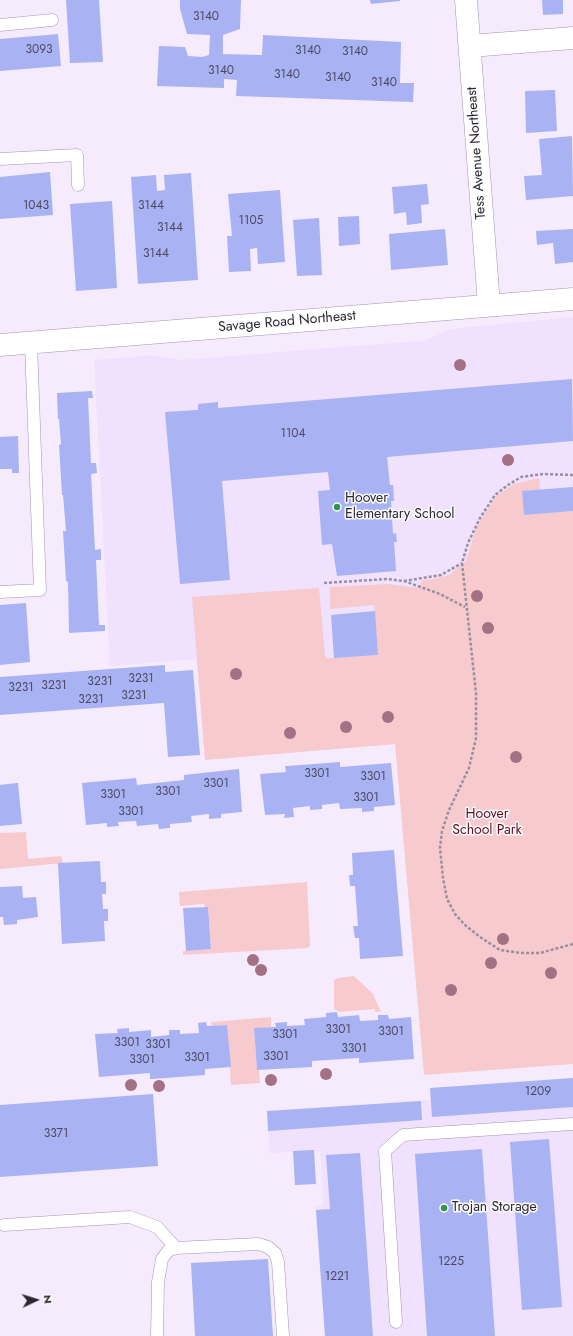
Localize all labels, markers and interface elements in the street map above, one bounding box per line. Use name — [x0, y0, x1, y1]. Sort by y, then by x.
house number: 3140 — [193, 10, 219, 24]
house number: 3093 — [25, 43, 53, 57]
house number: 3140 — [295, 44, 321, 58]
house number: 3140 — [342, 45, 368, 59]
house number: 3140 — [208, 64, 234, 78]
house number: 3140 — [274, 68, 300, 82]
house number: 3140 — [325, 71, 351, 85]
house number: 3140 — [371, 76, 397, 90]
street label: Tess Avenue Northeast — [464, 86, 490, 220]
house number: 1043 — [23, 199, 49, 213]
house number: 3144 — [138, 199, 164, 213]
house number: 1105 — [239, 214, 263, 228]
house number: 3144 — [157, 221, 183, 235]
house number: 3144 — [143, 247, 169, 261]
street label: Savage Road Northeast — [218, 308, 356, 336]
house number: 1104 — [281, 427, 305, 441]
place label: Hoover Elementary School — [345, 491, 455, 524]
marker: Hoover Elementary School — [332, 502, 342, 512]
house number: 3231 — [128, 672, 154, 686]
house number: 3231 — [87, 675, 113, 689]
house number: 3231 — [41, 679, 67, 693]
house number: 3231 — [8, 681, 34, 695]
house number: 3231 — [121, 689, 147, 703]
house number: 3231 — [78, 693, 104, 707]
house number: 3301 — [304, 767, 330, 781]
house number: 3301 — [360, 770, 386, 784]
house number: 3301 — [203, 777, 229, 791]
house number: 3301 — [155, 785, 181, 799]
house number: 3301 — [100, 788, 126, 802]
house number: 3301 — [353, 791, 379, 805]
house number: 3301 — [118, 805, 144, 819]
park label: Hoover School Park — [452, 807, 522, 840]
house number: 3301 — [325, 1023, 351, 1037]
house number: 3301 — [378, 1025, 404, 1039]
house number: 3301 — [272, 1028, 298, 1042]
house number: 3301 — [114, 1036, 140, 1050]
house number: 3301 — [145, 1038, 171, 1052]
house number: 3301 — [341, 1042, 367, 1056]
house number: 3301 — [263, 1050, 289, 1064]
house number: 3301 — [184, 1051, 210, 1065]
house number: 3301 — [129, 1053, 155, 1067]
house number: 1209 — [525, 1085, 551, 1099]
house number: 3371 — [44, 1127, 68, 1141]
place label: Trojan Storage — [452, 1200, 537, 1216]
marker: Trojan Storage — [439, 1203, 449, 1213]
house number: 1225 — [438, 1255, 464, 1269]
house number: 1221 — [325, 1270, 349, 1284]
north arrow — [16, 1280, 56, 1320]
text: N — [40, 1294, 56, 1304]

